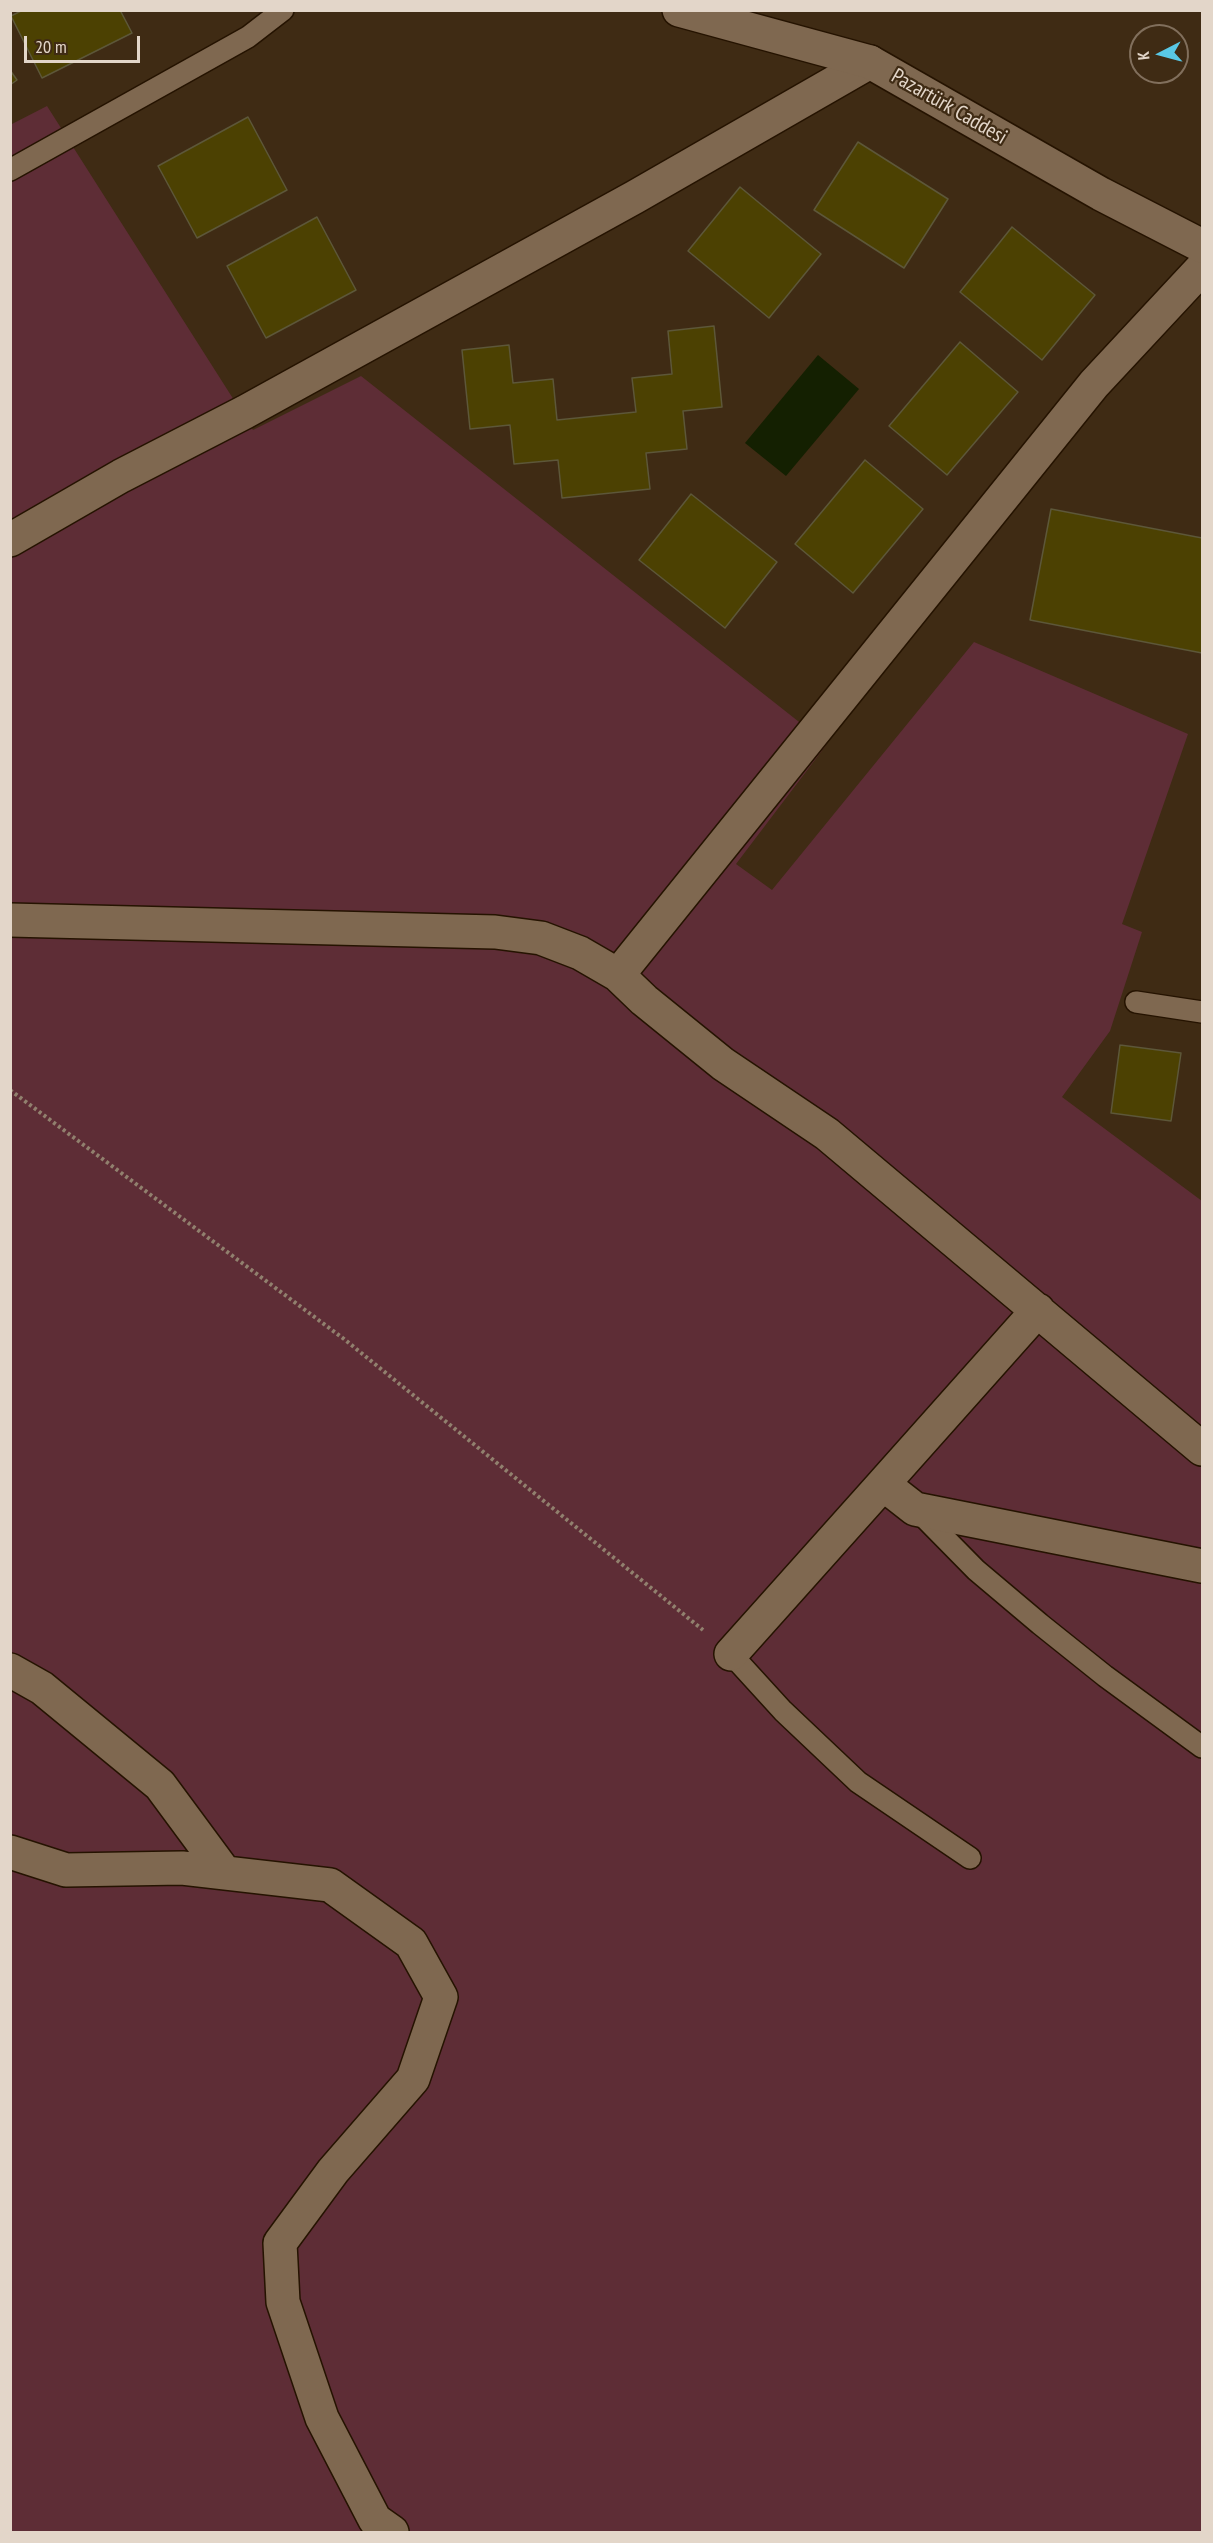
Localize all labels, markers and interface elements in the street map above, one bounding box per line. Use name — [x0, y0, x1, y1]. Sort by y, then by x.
scale bar — [27, 24, 142, 62]
north arrow — [1129, 24, 1189, 84]
text: 20 m — [35, 35, 67, 58]
text: K — [1133, 50, 1153, 61]
street label: Pazartürk Caddesi — [887, 64, 1011, 150]

